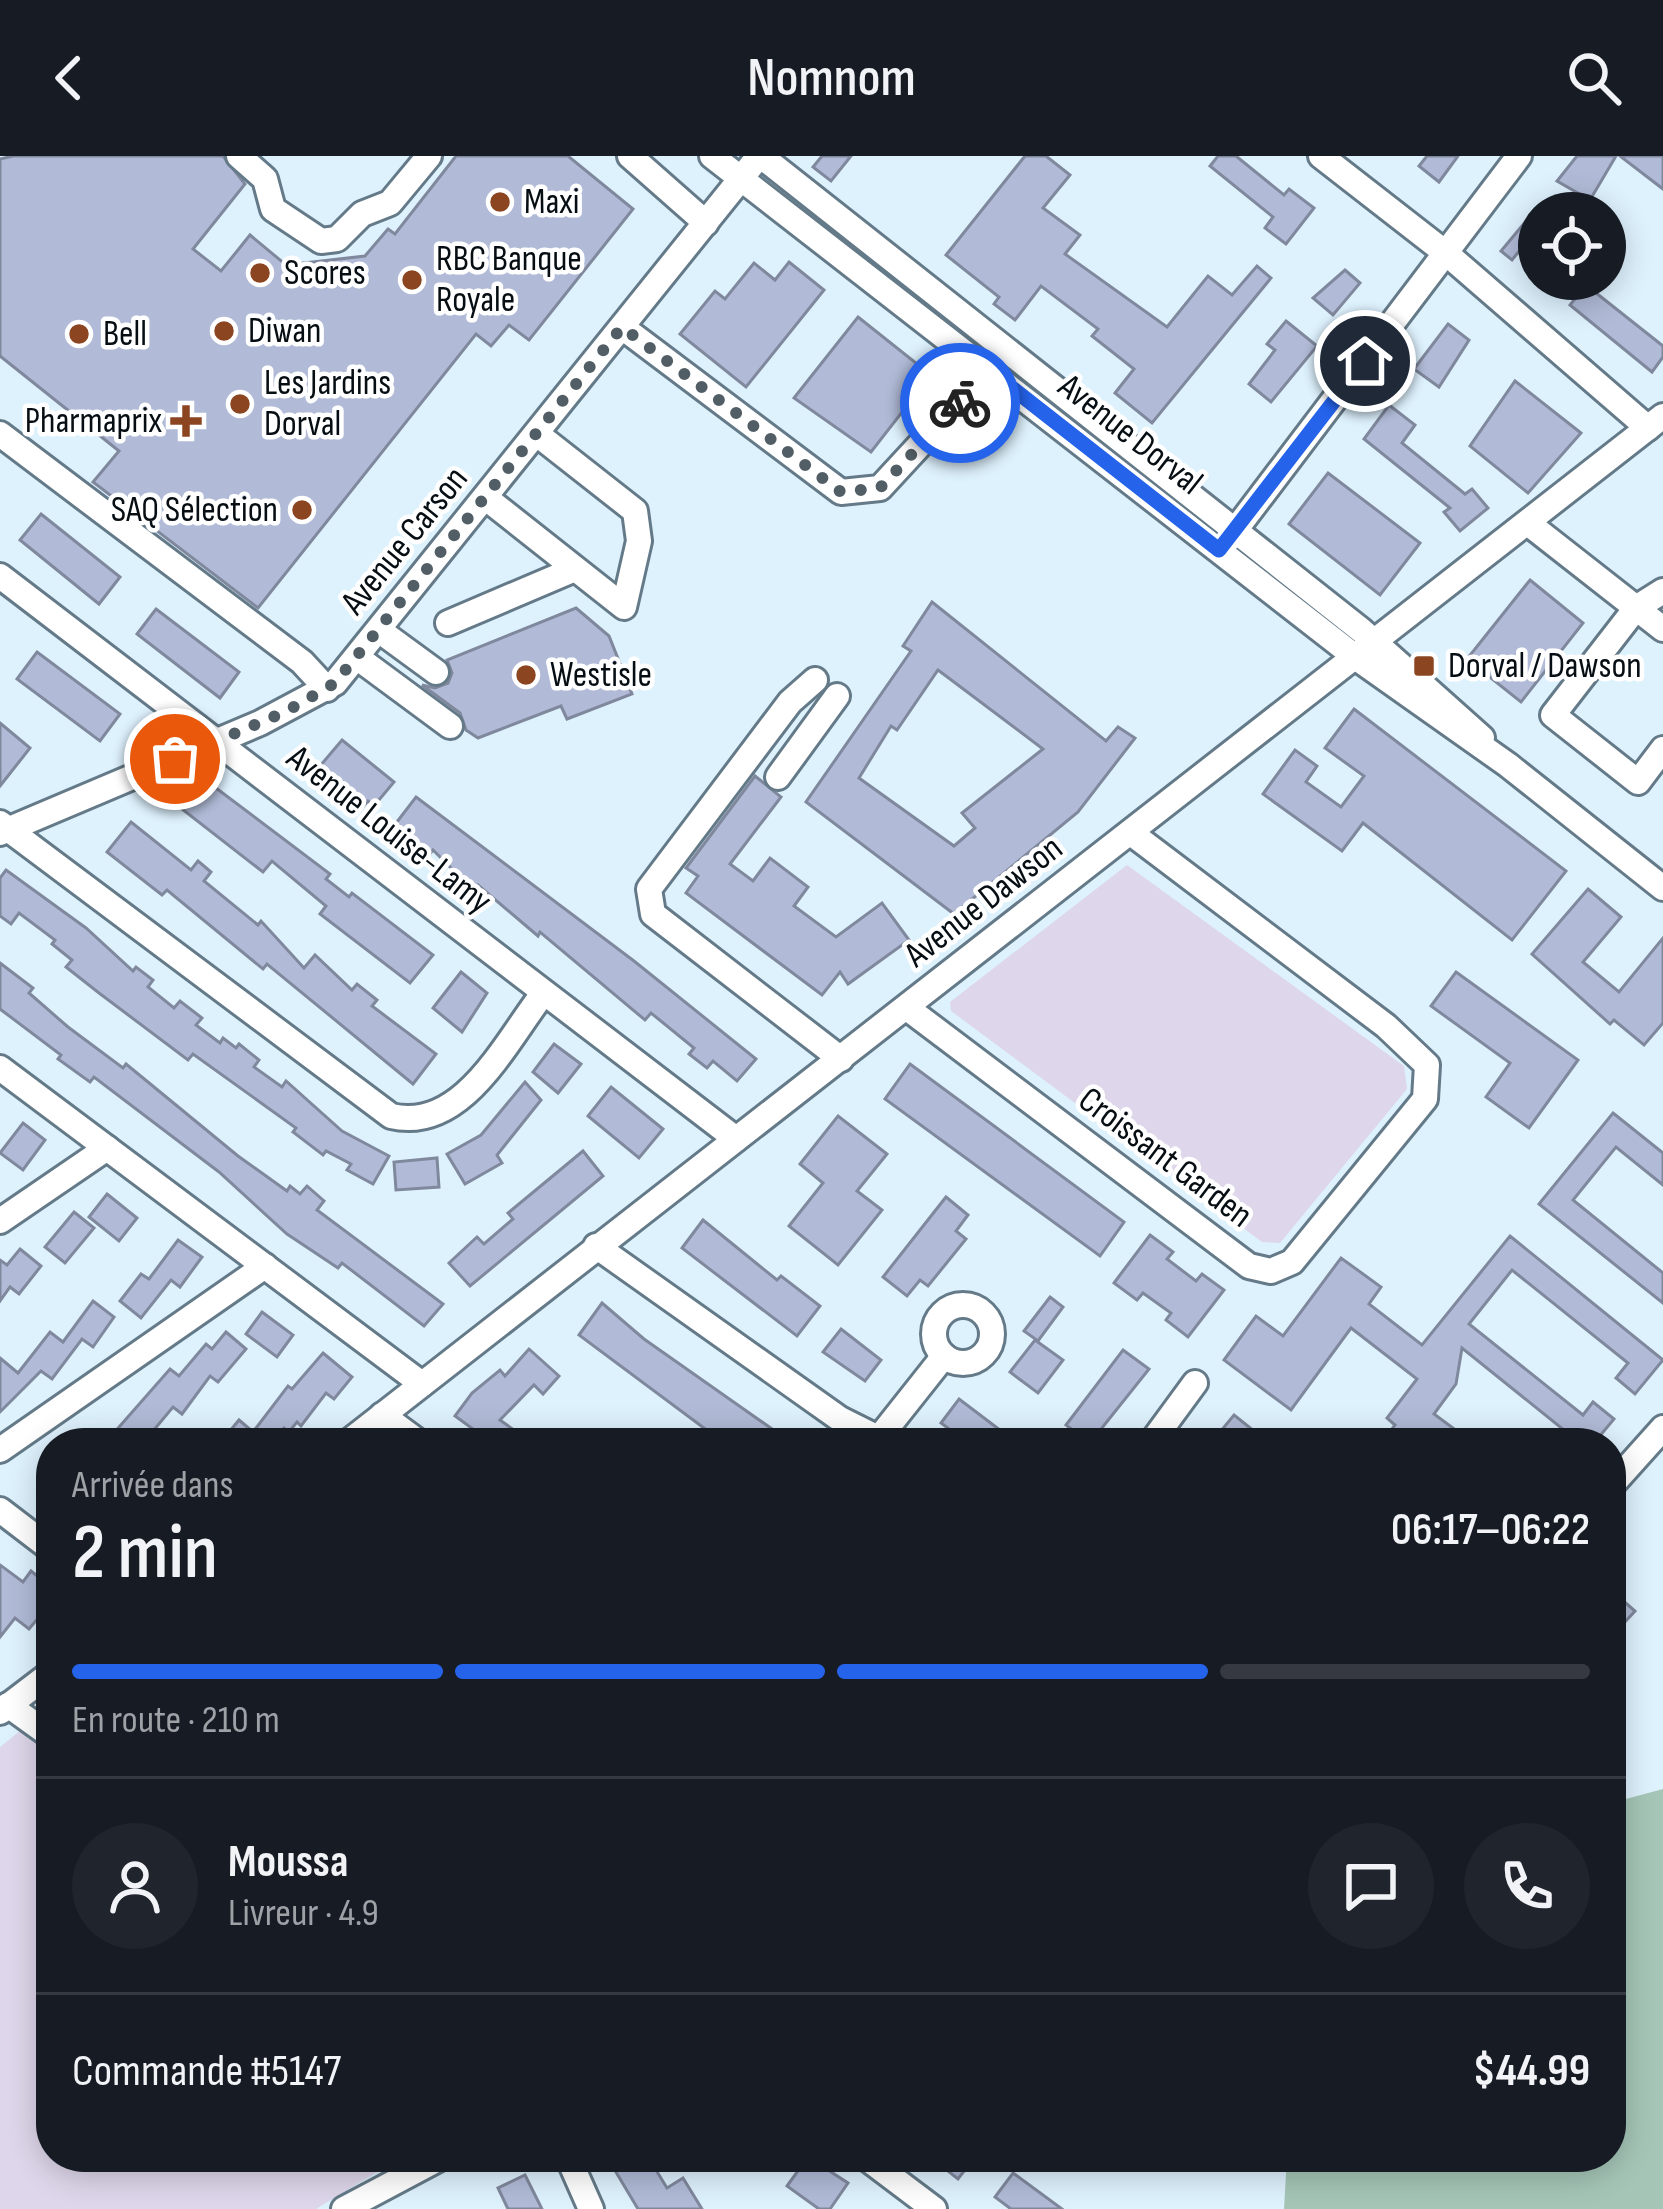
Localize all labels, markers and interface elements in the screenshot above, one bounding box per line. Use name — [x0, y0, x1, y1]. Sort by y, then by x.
icon: back — [36, 45, 102, 111]
icon: search — [1561, 45, 1627, 111]
text: Nomnom — [747, 46, 916, 111]
place label: Maxi — [524, 181, 579, 224]
marker: Maxi — [487, 189, 513, 215]
map controls — [1518, 192, 1626, 300]
button: locate — [1518, 192, 1626, 300]
place label: RBC Banque Royale — [436, 238, 582, 322]
place label: Scores — [284, 252, 366, 295]
marker: Scores — [247, 260, 273, 286]
marker: RBC Banque Royale — [399, 267, 425, 293]
place label: Diwan — [248, 310, 321, 353]
pin — [1314, 310, 1416, 412]
place label: Bell — [103, 313, 147, 356]
marker: Diwan — [211, 318, 237, 344]
marker: Bell — [66, 321, 92, 347]
icon: home — [1332, 328, 1398, 394]
courier — [900, 343, 1020, 463]
place label: Les Jardins Dorval — [264, 362, 391, 446]
street label: Avenue Dorval — [1049, 365, 1211, 505]
icon: bike — [927, 370, 993, 436]
marker: Les Jardins Dorval — [227, 391, 253, 417]
place label: Pharmaprix — [25, 400, 162, 443]
marker: Pharmaprix — [173, 408, 199, 434]
street label: Avenue Carson — [332, 458, 478, 624]
place label: SAQ Sélection — [111, 489, 278, 532]
marker: SAQ Sélection — [289, 497, 315, 523]
place label: Dorval / Dawson — [1448, 645, 1642, 688]
marker: Dorval / Dawson — [1411, 653, 1437, 679]
place label: Westisle — [550, 654, 652, 697]
marker: Westisle — [513, 662, 539, 688]
pin — [124, 708, 226, 810]
icon: bag — [142, 726, 208, 792]
street label: Avenue Louise-Lamy — [277, 736, 500, 923]
street label: Avenue Dawson — [896, 827, 1071, 978]
street label: Croissant Garden — [1070, 1079, 1260, 1237]
text: Arrivée dans — [72, 1462, 233, 1509]
text: 06:17–06:22 — [1391, 1503, 1590, 1558]
text: 2 min — [72, 1507, 218, 1600]
text: En route · 210 m — [72, 1697, 280, 1744]
button: person — [72, 1823, 198, 1949]
button: chat — [1308, 1823, 1434, 1949]
button: phone — [1464, 1823, 1590, 1949]
text: Moussa — [228, 1835, 348, 1890]
text: Livreur · 4.9 — [228, 1890, 379, 1937]
text: Commande #5147 — [72, 2044, 341, 2099]
text: $44.99 — [1473, 2044, 1590, 2099]

